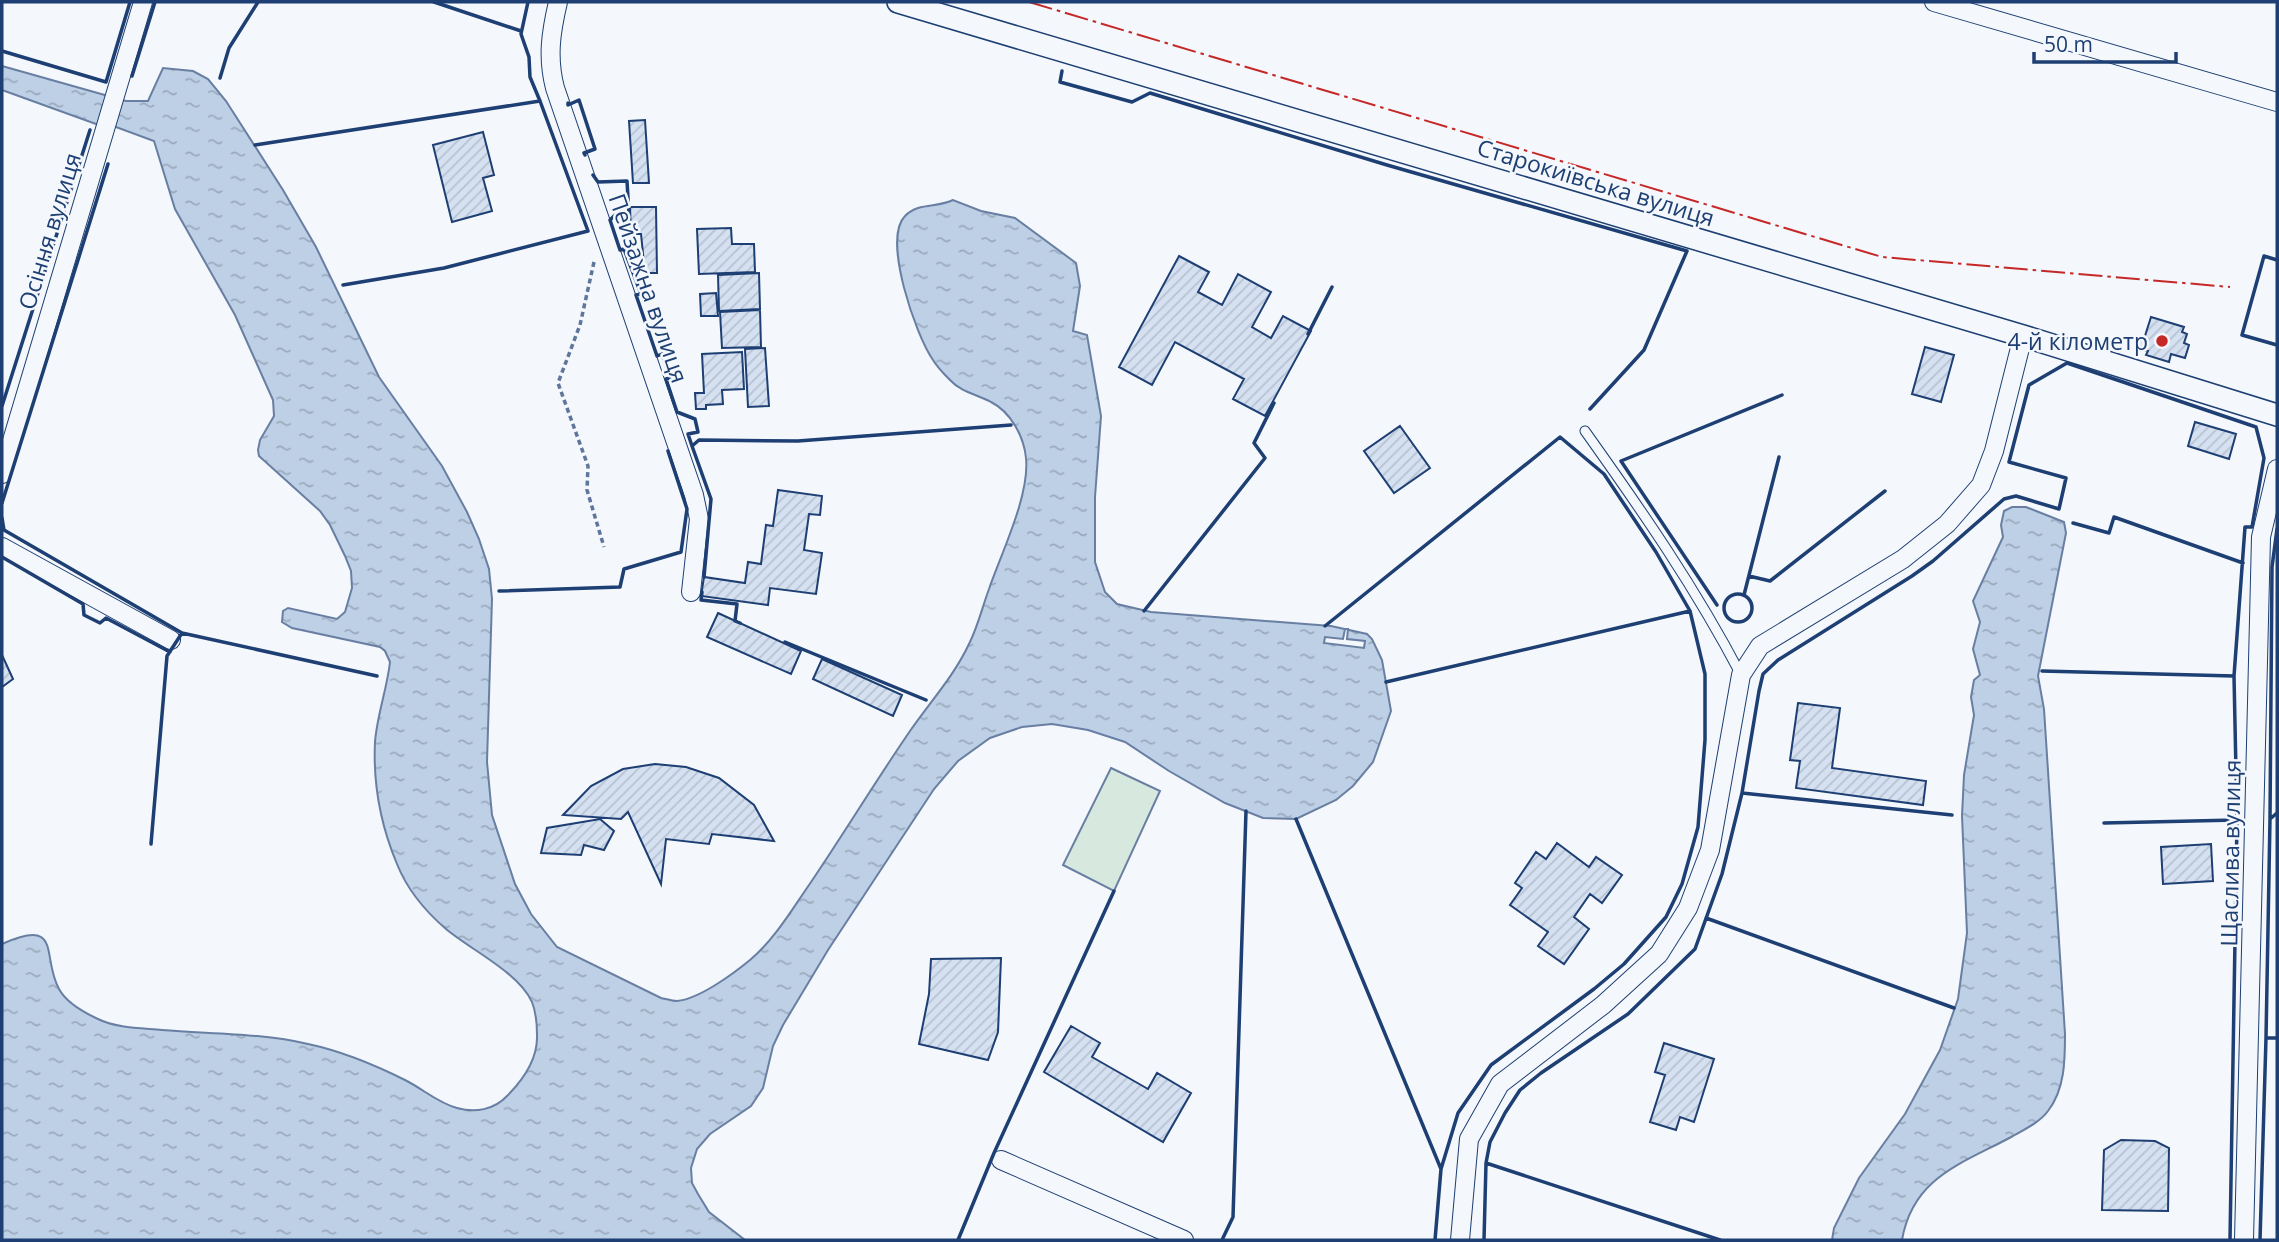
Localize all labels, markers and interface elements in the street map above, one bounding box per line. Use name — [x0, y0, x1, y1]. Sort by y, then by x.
scale bar — [2034, 21, 2176, 65]
text: 50 m — [2044, 30, 2093, 58]
street label: Старокиївська вулиця — [1474, 131, 1718, 233]
street label: Осіння вулиця — [10, 149, 88, 313]
street label: Пейзажна вулиця — [602, 189, 696, 387]
place label: 4-й кілометр — [2007, 325, 2148, 357]
marker: 4-й кілометр — [2154, 333, 2170, 349]
street label: Щаслива вулиця — [2212, 759, 2248, 947]

